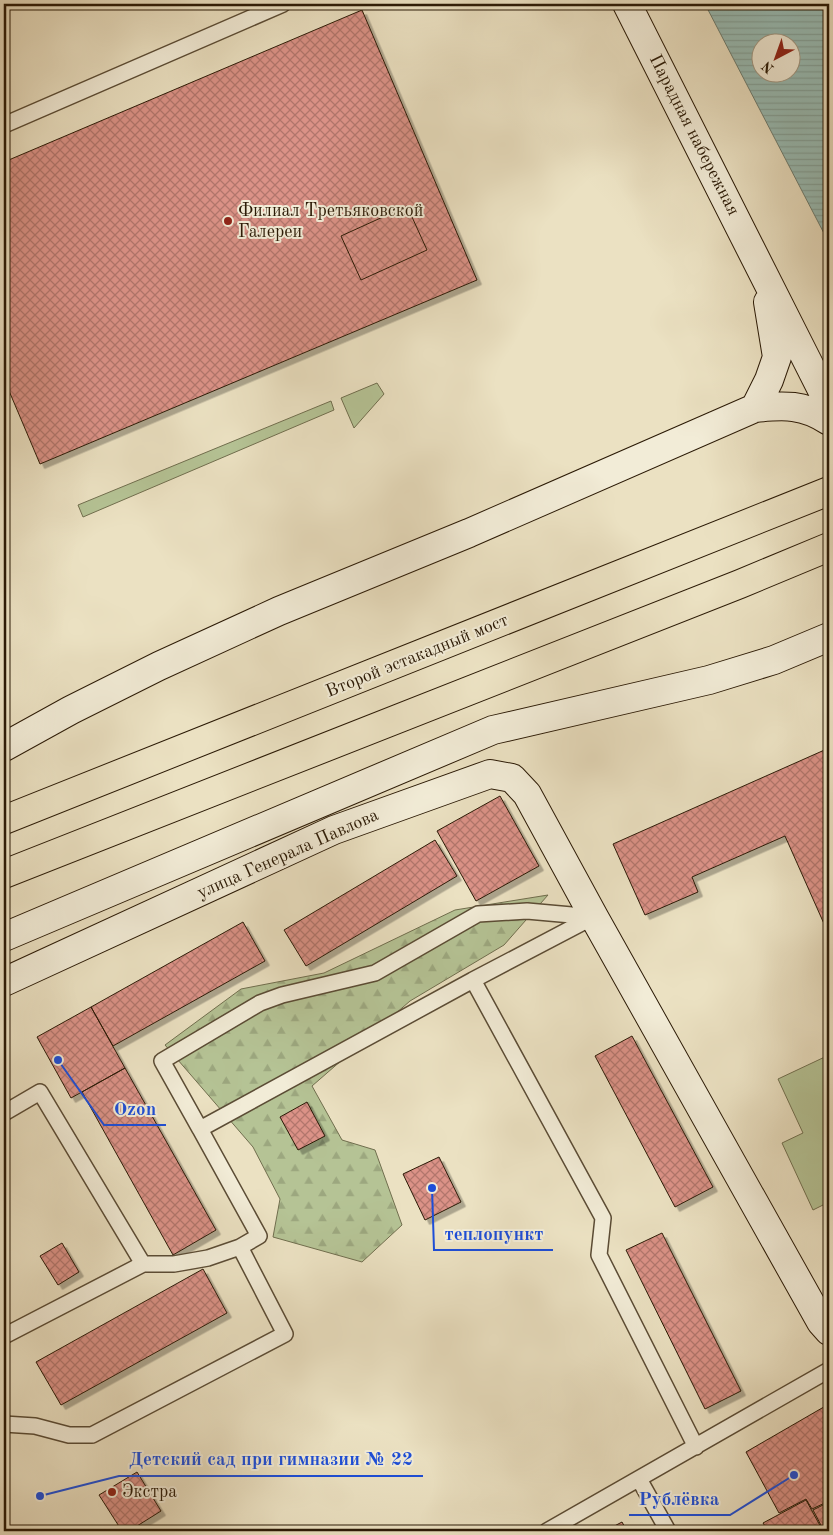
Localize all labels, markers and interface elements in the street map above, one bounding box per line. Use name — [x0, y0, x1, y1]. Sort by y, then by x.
north arrow — [750, 32, 800, 82]
street label: Парадная набережная — [646, 52, 742, 218]
text: N — [759, 58, 777, 76]
place label: Филиал Третьяковской Галереи — [238, 202, 423, 241]
marker: Филиал Третьяковской Галереи — [222, 215, 234, 227]
street label: Второй эстакадный мост — [323, 611, 511, 701]
street label: улица Генерала Павлова — [195, 806, 381, 902]
callout: Ozon — [104, 1091, 166, 1125]
text: Ozon — [114, 1101, 156, 1120]
callout: теплопункт — [434, 1216, 553, 1250]
text: теплопункт — [444, 1226, 544, 1245]
callout: Детский сад при гимназии № 22 — [119, 1442, 423, 1476]
text: Детский сад при гимназии № 22 — [129, 1451, 413, 1470]
callout: Рублёвка — [629, 1481, 730, 1515]
place label: Экстра — [122, 1483, 177, 1501]
marker: Экстра — [106, 1486, 118, 1498]
text: Рублёвка — [639, 1491, 720, 1510]

